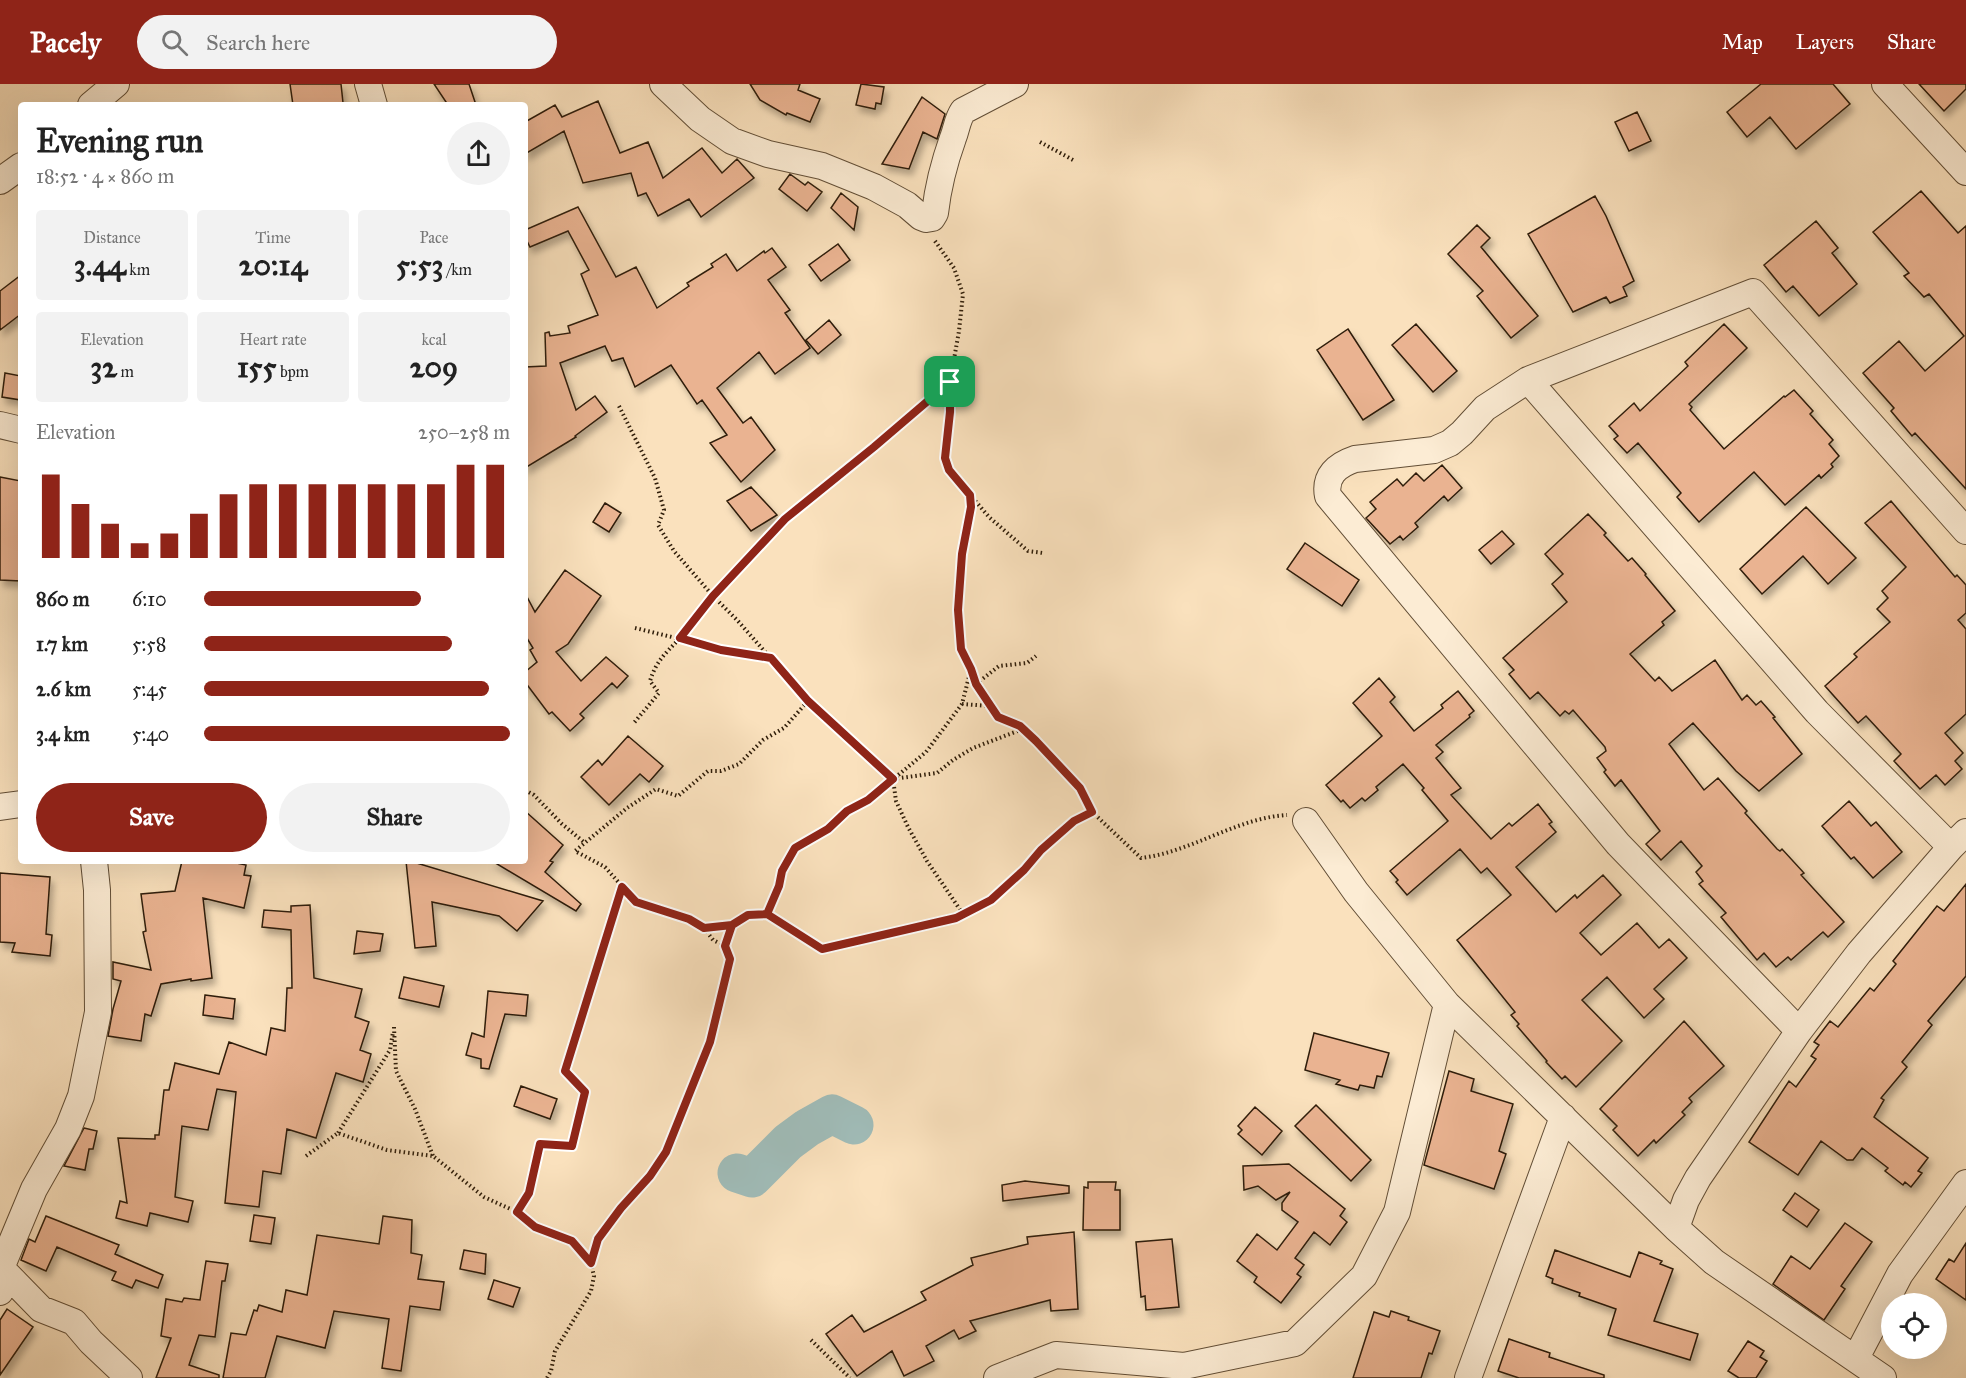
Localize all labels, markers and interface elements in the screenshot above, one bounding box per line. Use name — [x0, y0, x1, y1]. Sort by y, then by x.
search box — [137, 15, 557, 69]
text: Pacely — [30, 25, 101, 60]
icon: search — [158, 26, 191, 59]
text: Search here — [206, 29, 310, 56]
text: Map — [1722, 29, 1763, 55]
text: Layers — [1796, 29, 1854, 55]
text: Share — [1887, 29, 1936, 55]
text: Evening run — [36, 121, 203, 161]
button: share — [447, 122, 510, 185]
text: 18:52 · 4 × 860 m — [36, 164, 174, 188]
text: Distance — [83, 228, 141, 247]
text: Time — [255, 228, 291, 247]
text: Pace — [419, 228, 449, 247]
text: 3.44 — [74, 247, 126, 283]
text: 20:14 — [239, 247, 307, 283]
text: 5:53 — [396, 247, 443, 283]
text: km — [126, 260, 150, 279]
text: /km — [443, 260, 472, 279]
text: Elevation — [80, 330, 144, 349]
text: Heart rate — [239, 330, 307, 349]
text: kcal — [421, 330, 447, 349]
text: 32 — [90, 349, 117, 385]
text: 155 — [237, 349, 276, 385]
text: 209 — [410, 349, 458, 385]
pin — [924, 356, 975, 407]
text: m — [117, 362, 134, 381]
text: bpm — [276, 362, 309, 381]
icon: arrive — [933, 365, 966, 398]
text: Elevation — [36, 420, 115, 444]
text: 250–258 m — [418, 420, 510, 444]
text: 860 m — [36, 587, 90, 611]
text: 6:10 — [132, 587, 167, 611]
text: 1.7 km — [36, 632, 88, 656]
text: 5:58 — [132, 632, 166, 656]
text: 2.6 km — [36, 677, 91, 701]
text: 5:45 — [132, 677, 167, 701]
text: 3.4 km — [36, 722, 90, 746]
text: 5:40 — [132, 722, 169, 746]
button: Save — [36, 783, 267, 852]
button: Share — [279, 783, 510, 852]
map controls — [1881, 1293, 1947, 1359]
button: locate — [1881, 1293, 1947, 1359]

